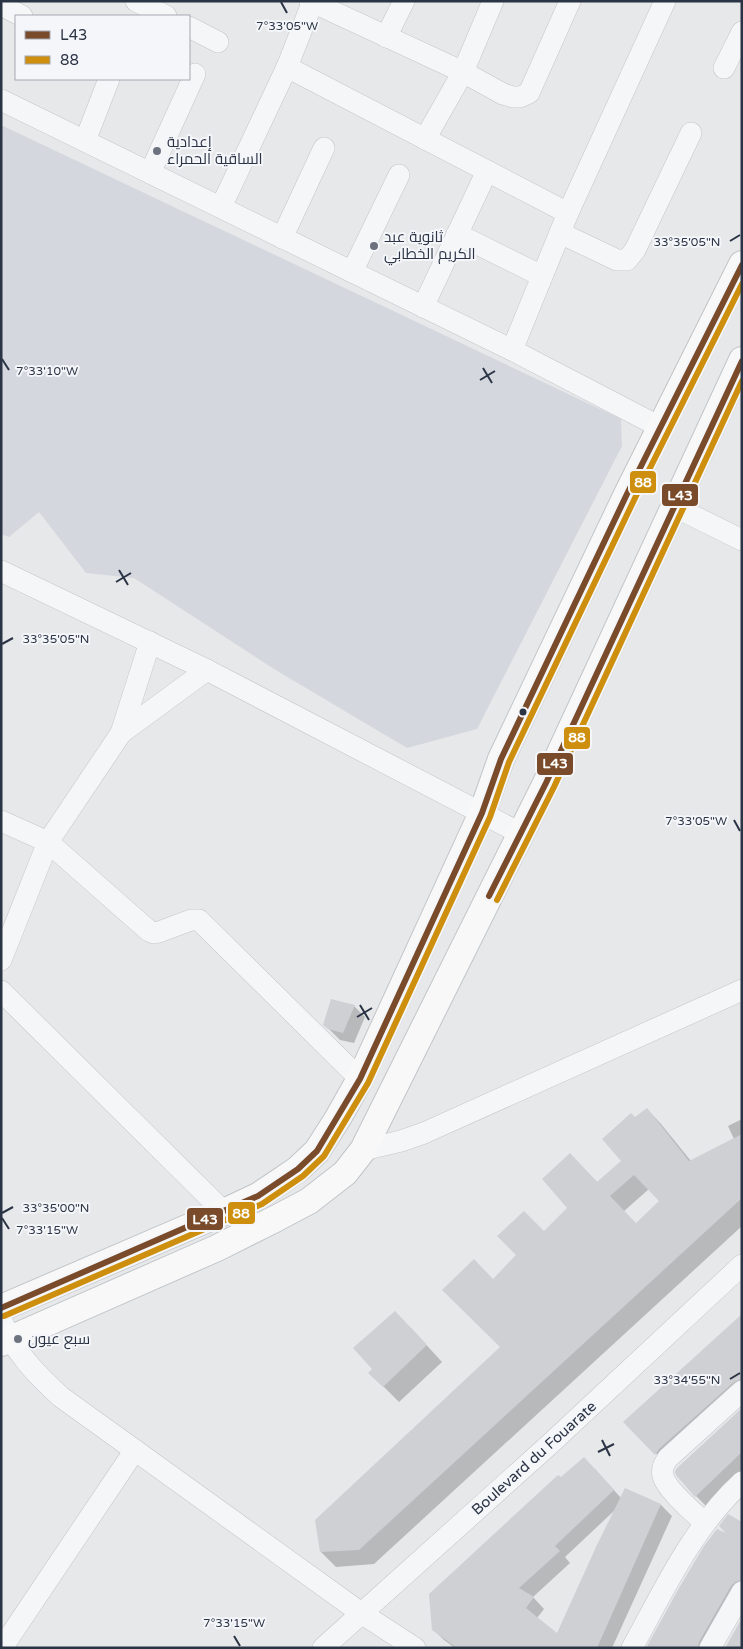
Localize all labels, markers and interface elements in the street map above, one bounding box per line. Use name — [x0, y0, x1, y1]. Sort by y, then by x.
legend — [15, 15, 190, 80]
text: 7°33'05"W — [256, 19, 318, 33]
text: L43 — [60, 26, 87, 44]
text: 88 — [60, 51, 79, 69]
place label: إعدادية الساقية الحمراء — [167, 133, 263, 168]
marker: إعدادية الساقية الحمراء — [151, 145, 163, 157]
place label: ثانوية عبد الكريم الخطابي — [384, 228, 476, 266]
text: 33°35'05"N — [654, 235, 721, 249]
marker: ثانوية عبد الكريم الخطابي — [368, 240, 380, 252]
text: 7°33'10"W — [16, 364, 78, 378]
line badge: 88 — [629, 470, 657, 494]
text: 88 — [634, 474, 652, 491]
line badge: L43 — [661, 483, 699, 507]
text: L43 — [667, 487, 693, 504]
text: 33°35'05"N — [23, 632, 90, 646]
unlabelled marker — [518, 707, 528, 717]
line badge: 88 — [563, 726, 591, 750]
text: 88 — [568, 729, 586, 746]
line badge: L43 — [536, 752, 574, 776]
text: L43 — [542, 755, 568, 772]
text: 7°33'05"W — [665, 814, 727, 828]
text: 33°35'00"N — [23, 1201, 90, 1215]
line badge: 88 — [227, 1201, 256, 1225]
text: 88 — [232, 1205, 250, 1222]
line badge: L43 — [186, 1207, 224, 1231]
text: L43 — [192, 1211, 218, 1228]
text: 7°33'15"W — [16, 1223, 78, 1237]
place label: سبع عيون — [28, 1330, 90, 1350]
marker: سبع عيون — [12, 1333, 24, 1345]
text: 33°34'55"N — [654, 1373, 721, 1387]
street label: Boulevard du Fouarate — [468, 1397, 600, 1519]
text: 7°33'15"W — [203, 1616, 265, 1630]

